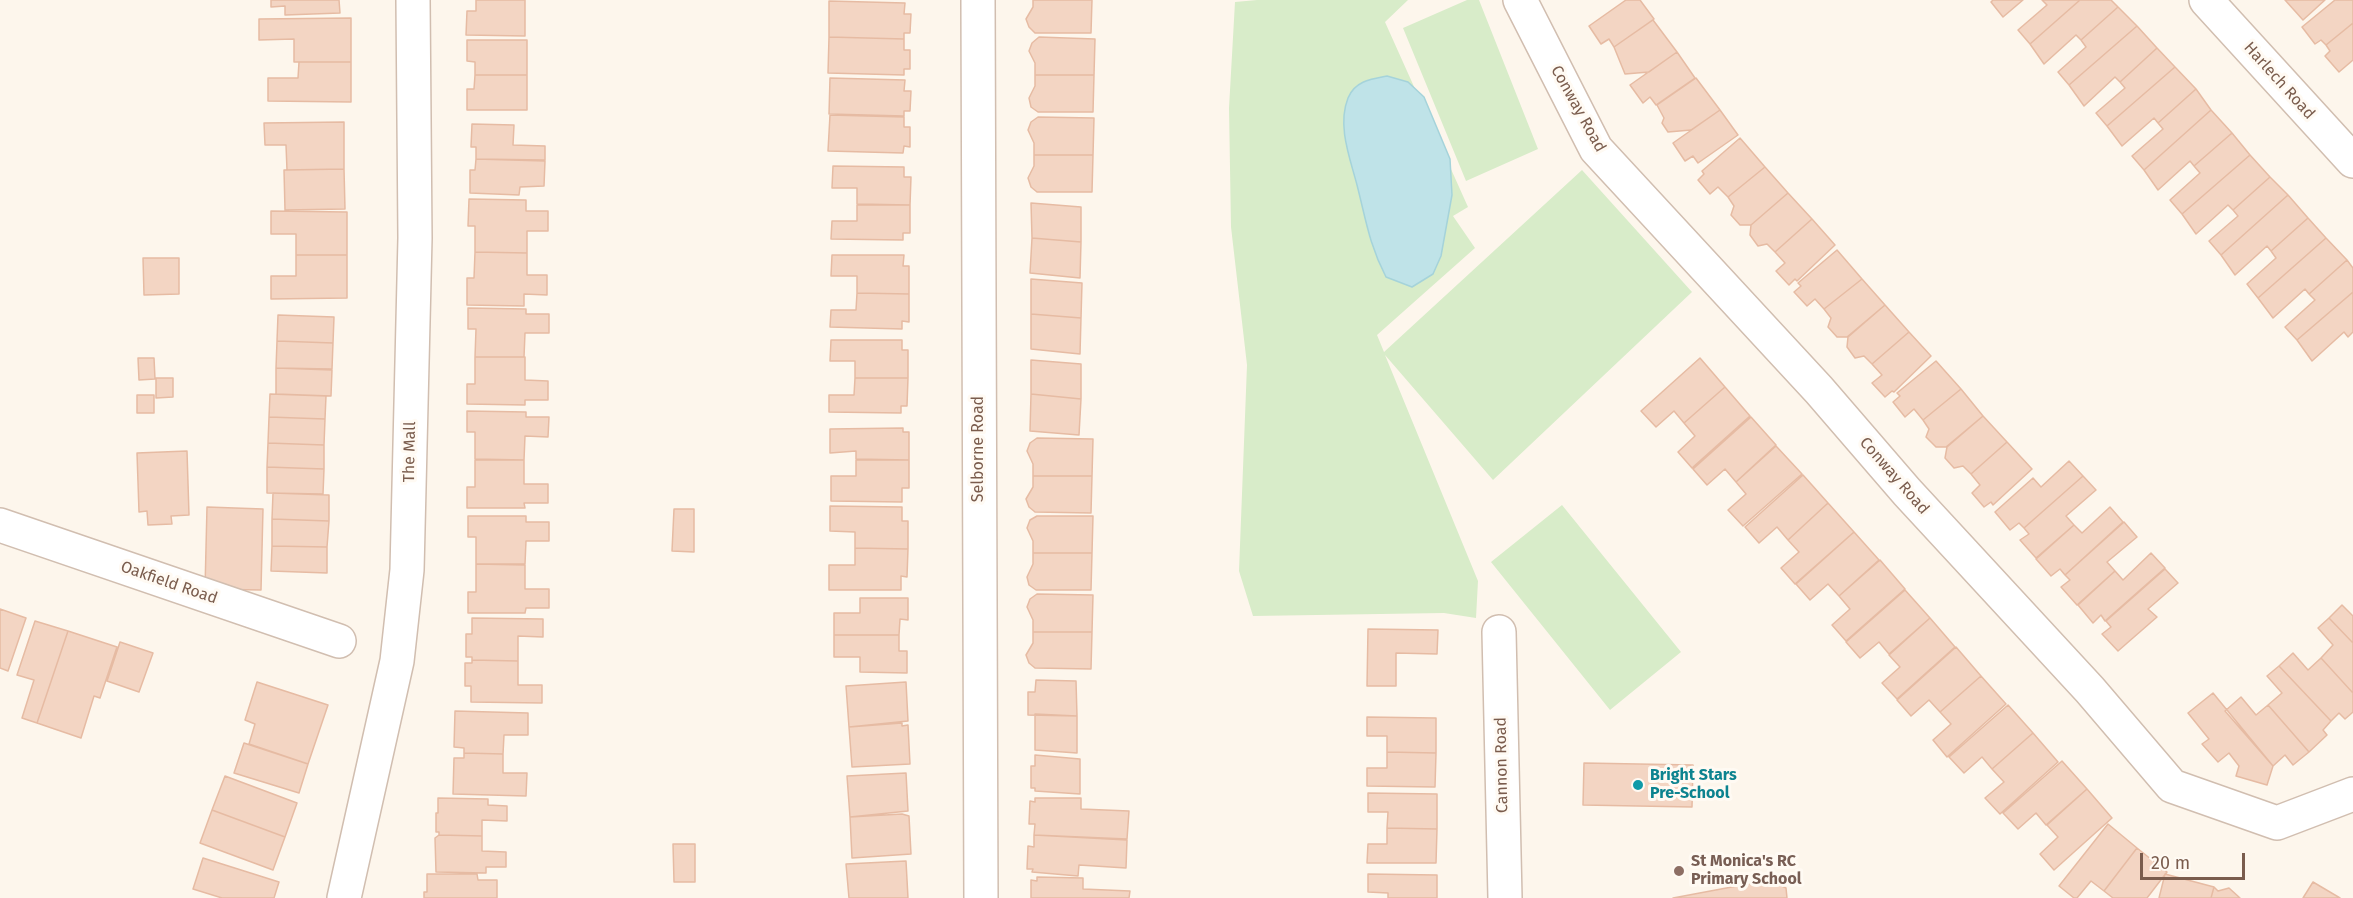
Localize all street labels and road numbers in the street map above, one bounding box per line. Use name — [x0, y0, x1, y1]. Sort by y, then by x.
street label: Harlech Road — [2239, 38, 2319, 124]
street label: Conway Road — [1546, 62, 1610, 156]
street label: Selborne Road — [969, 396, 989, 502]
street label: The Mall — [400, 421, 420, 483]
street label: Conway Road — [1855, 433, 1933, 519]
street label: Oakfield Road — [118, 557, 220, 609]
street label: Cannon Road — [1492, 717, 1512, 813]

